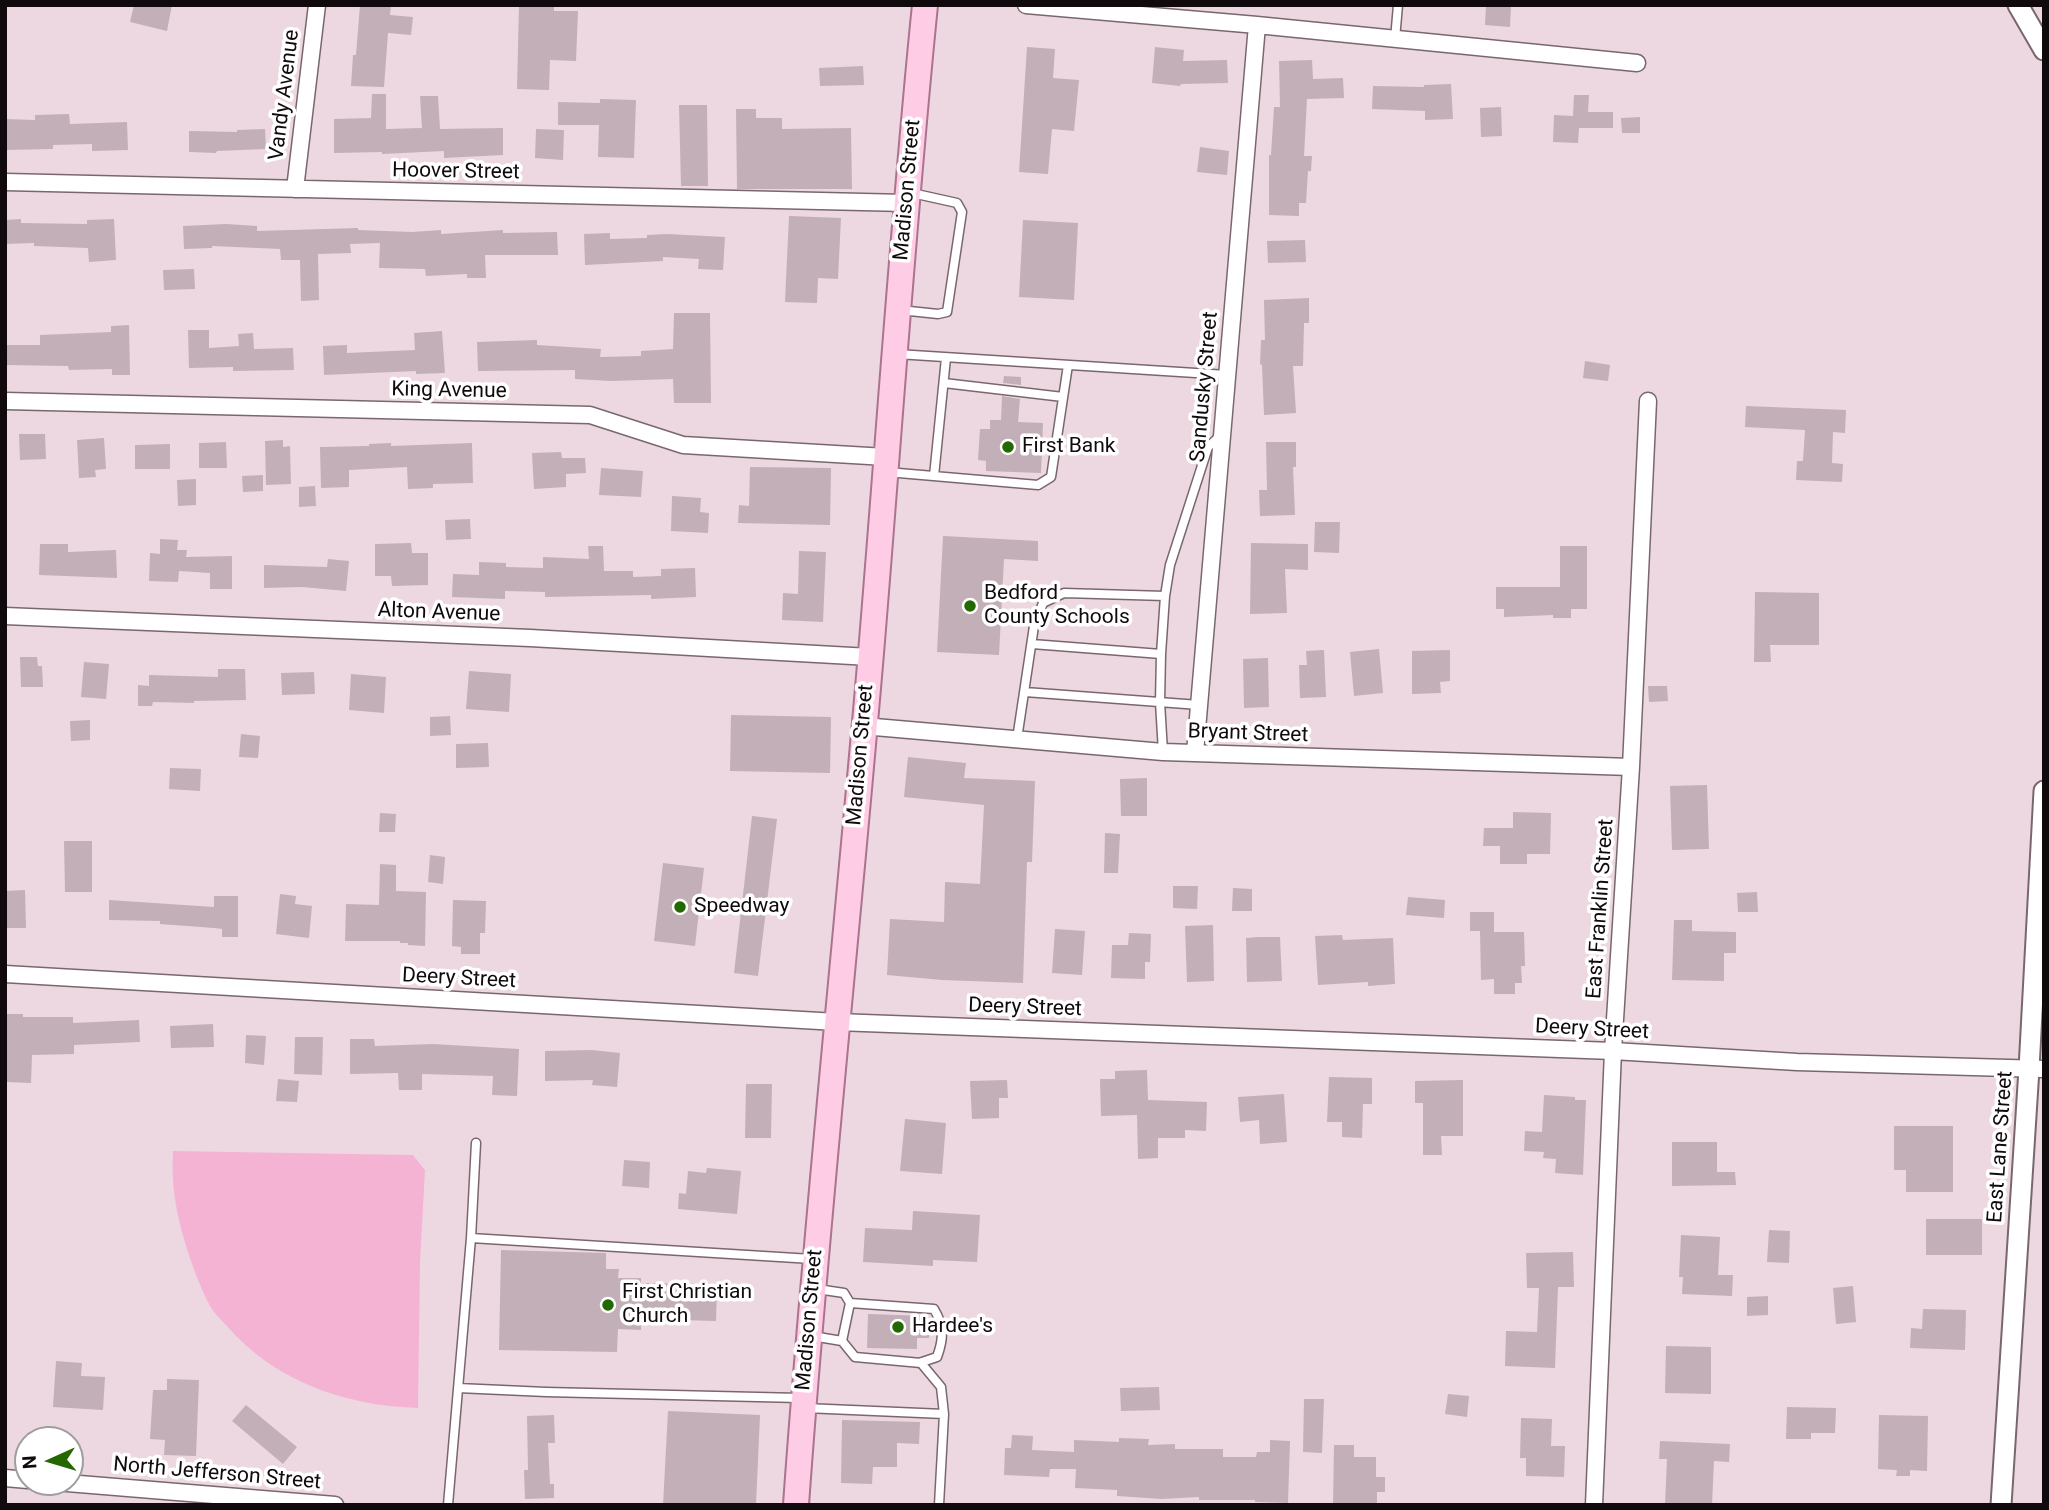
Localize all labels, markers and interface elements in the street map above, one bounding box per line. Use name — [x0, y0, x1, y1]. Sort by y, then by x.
street label: Vandy Avenue — [264, 28, 306, 162]
street label: Madison Street — [889, 118, 927, 262]
street label: Hoover Street — [392, 158, 520, 186]
street label: Sandusky Street — [1186, 311, 1224, 463]
street label: King Avenue — [391, 377, 507, 405]
place label: First Bank — [1022, 434, 1115, 460]
marker: First Bank — [1000, 439, 1016, 455]
place label: Bedford County Schools — [984, 581, 1130, 631]
street label: Alton Avenue — [377, 598, 501, 628]
marker: Bedford County Schools — [962, 598, 978, 614]
street label: Madison Street — [842, 683, 880, 827]
street label: Bryant Street — [1187, 719, 1309, 749]
street label: East Franklin Street — [1582, 818, 1620, 1000]
place label: Speedway — [694, 894, 789, 920]
marker: Speedway — [672, 899, 688, 915]
street label: Deery Street — [401, 963, 517, 995]
street label: Deery Street — [968, 993, 1082, 1023]
street label: Deery Street — [1534, 1014, 1650, 1046]
street label: East Lane Street — [1983, 1070, 2019, 1224]
street label: Madison Street — [791, 1248, 829, 1392]
place label: First Christian Church — [622, 1280, 752, 1330]
marker: First Christian Church — [600, 1297, 616, 1313]
place label: Hardee's — [912, 1314, 993, 1340]
marker: Hardee's — [890, 1319, 906, 1335]
north arrow — [14, 1426, 84, 1496]
street label: North Jefferson Street — [112, 1452, 322, 1496]
text: N — [18, 1455, 41, 1470]

